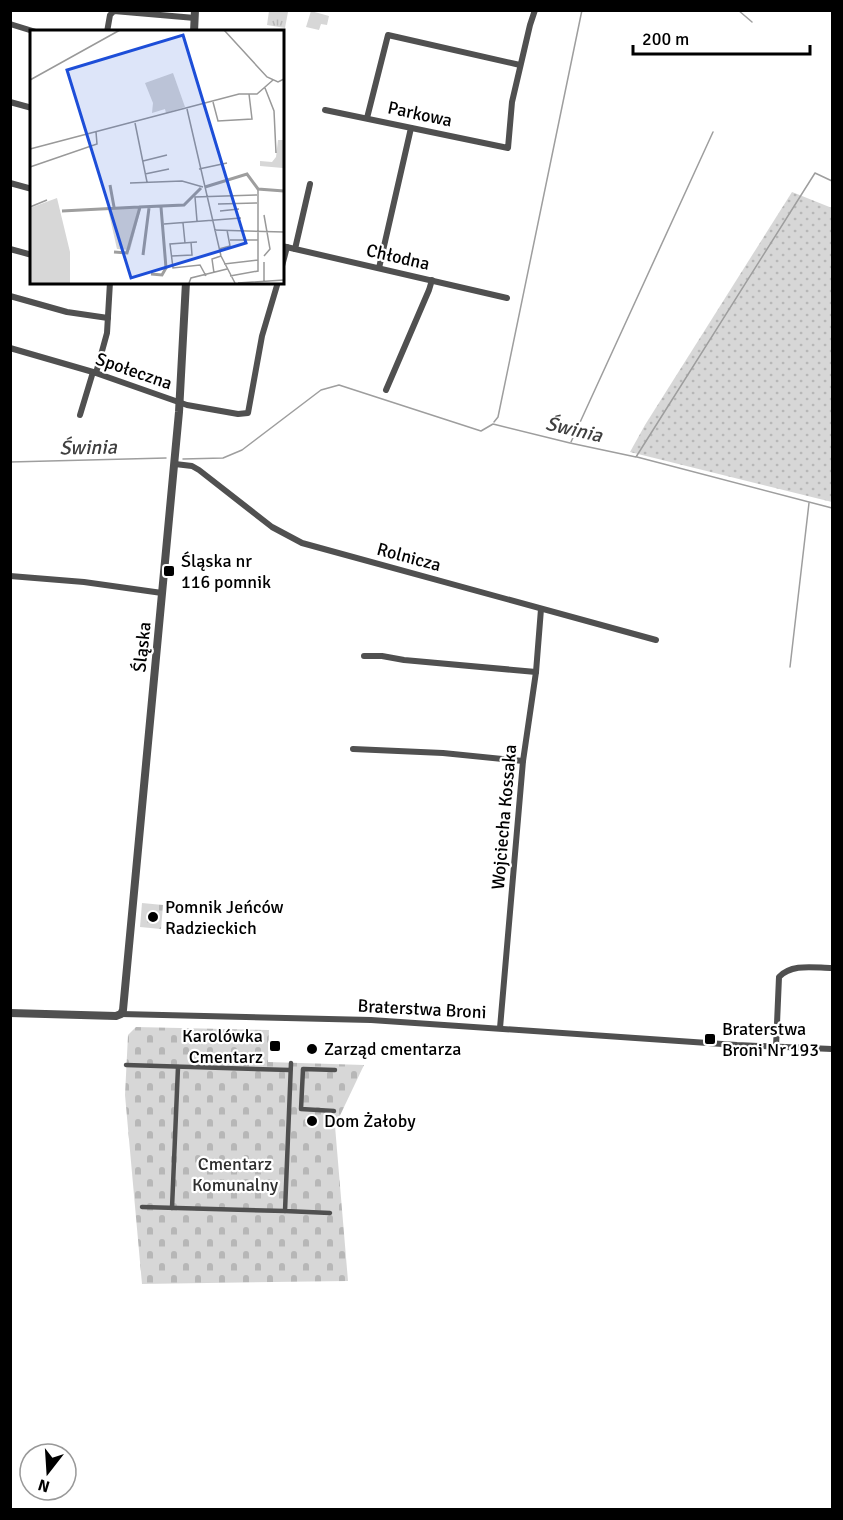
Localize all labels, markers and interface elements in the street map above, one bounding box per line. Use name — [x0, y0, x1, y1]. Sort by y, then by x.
scale bar — [633, 18, 810, 56]
text: 200 m — [642, 28, 689, 50]
inset map — [30, 30, 284, 284]
street label: Parkowa — [386, 96, 454, 132]
street label: Chłodna — [364, 239, 432, 275]
street label: Społeczna — [93, 348, 175, 394]
water label: Świnia — [543, 411, 605, 448]
water label: Świnia — [59, 434, 118, 460]
street label: Rolnicza — [374, 538, 444, 576]
place label: Śląska nr 116 pomnik — [181, 550, 271, 593]
marker: Śląska nr 116 pomnik — [162, 564, 176, 578]
street label: Śląska — [128, 621, 156, 673]
street label: Wojciecha Kossaka — [487, 743, 521, 891]
place label: Pomnik Jeńców Radzieckich — [165, 896, 284, 939]
marker: Pomnik Jeńców Radzieckich — [146, 910, 160, 924]
street label: Braterstwa Broni — [357, 995, 487, 1023]
place label: Braterstwa Broni Nr 193 — [722, 1018, 819, 1061]
place label: Karolówka Cmentarz — [182, 1025, 263, 1068]
marker: Braterstwa Broni Nr 193 — [703, 1032, 717, 1046]
place label: Zarząd cmentarza — [324, 1038, 461, 1060]
marker: Karolówka Cmentarz — [268, 1039, 282, 1053]
marker: Zarząd cmentarza — [305, 1042, 319, 1056]
place label: Dom Żałoby — [324, 1110, 416, 1132]
marker: Dom Żałoby — [305, 1114, 319, 1128]
park label: Cmentarz Komunalny — [192, 1153, 279, 1196]
north arrow — [18, 1442, 78, 1502]
text: N — [36, 1474, 52, 1497]

